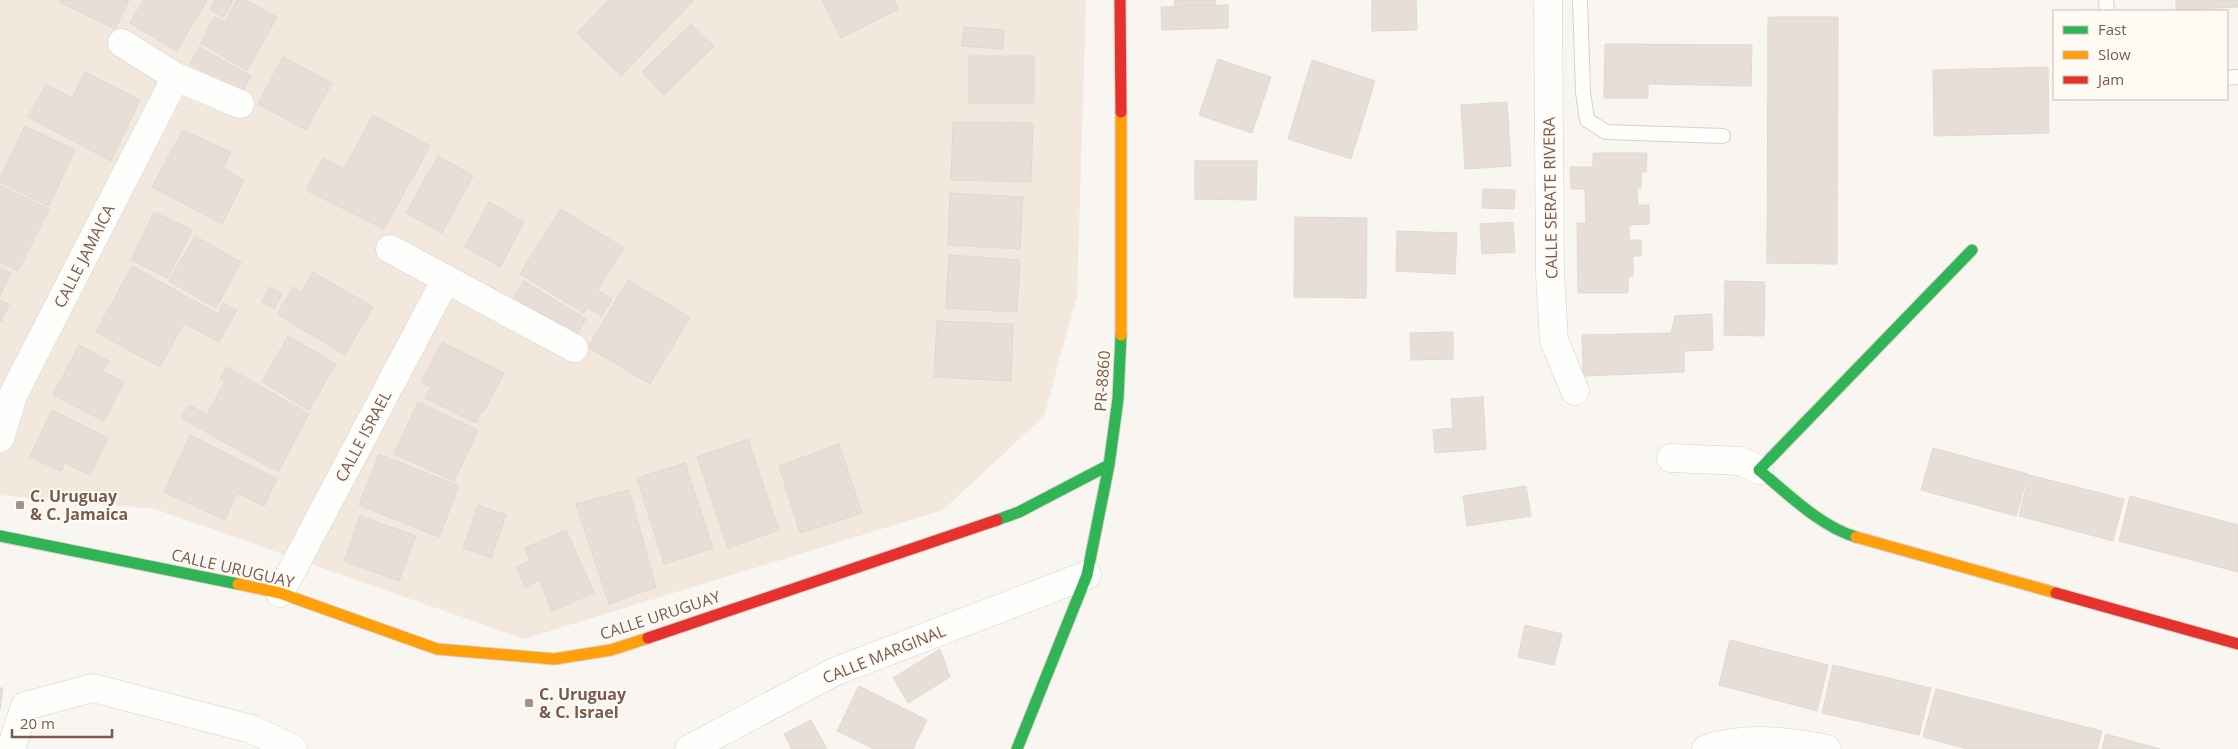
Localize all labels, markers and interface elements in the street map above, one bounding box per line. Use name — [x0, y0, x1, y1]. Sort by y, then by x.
legend — [2053, 10, 2228, 100]
text: Fast — [2098, 19, 2127, 39]
text: Slow — [2098, 44, 2131, 64]
text: Jam — [2096, 69, 2124, 89]
street label: CALLE SERATE RIVERA — [1538, 116, 1562, 279]
street label: CALLE JAMAICA — [48, 200, 120, 312]
street label: PR-8860 — [1089, 350, 1115, 412]
street label: CALLE ISRAEL — [330, 387, 396, 485]
place label: C. Uruguay & C. Jamaica — [30, 485, 128, 525]
marker: C. Uruguay & C. Jamaica — [14, 499, 26, 511]
street label: CALLE URUGUAY — [169, 543, 297, 593]
street label: CALLE URUGUAY — [597, 585, 723, 645]
street label: CALLE MARGINAL — [819, 619, 949, 689]
place label: C. Uruguay & C. Israel — [539, 683, 627, 723]
marker: C. Uruguay & C. Israel — [523, 697, 535, 709]
scale bar — [12, 706, 112, 738]
text: 20 m — [20, 713, 55, 733]

